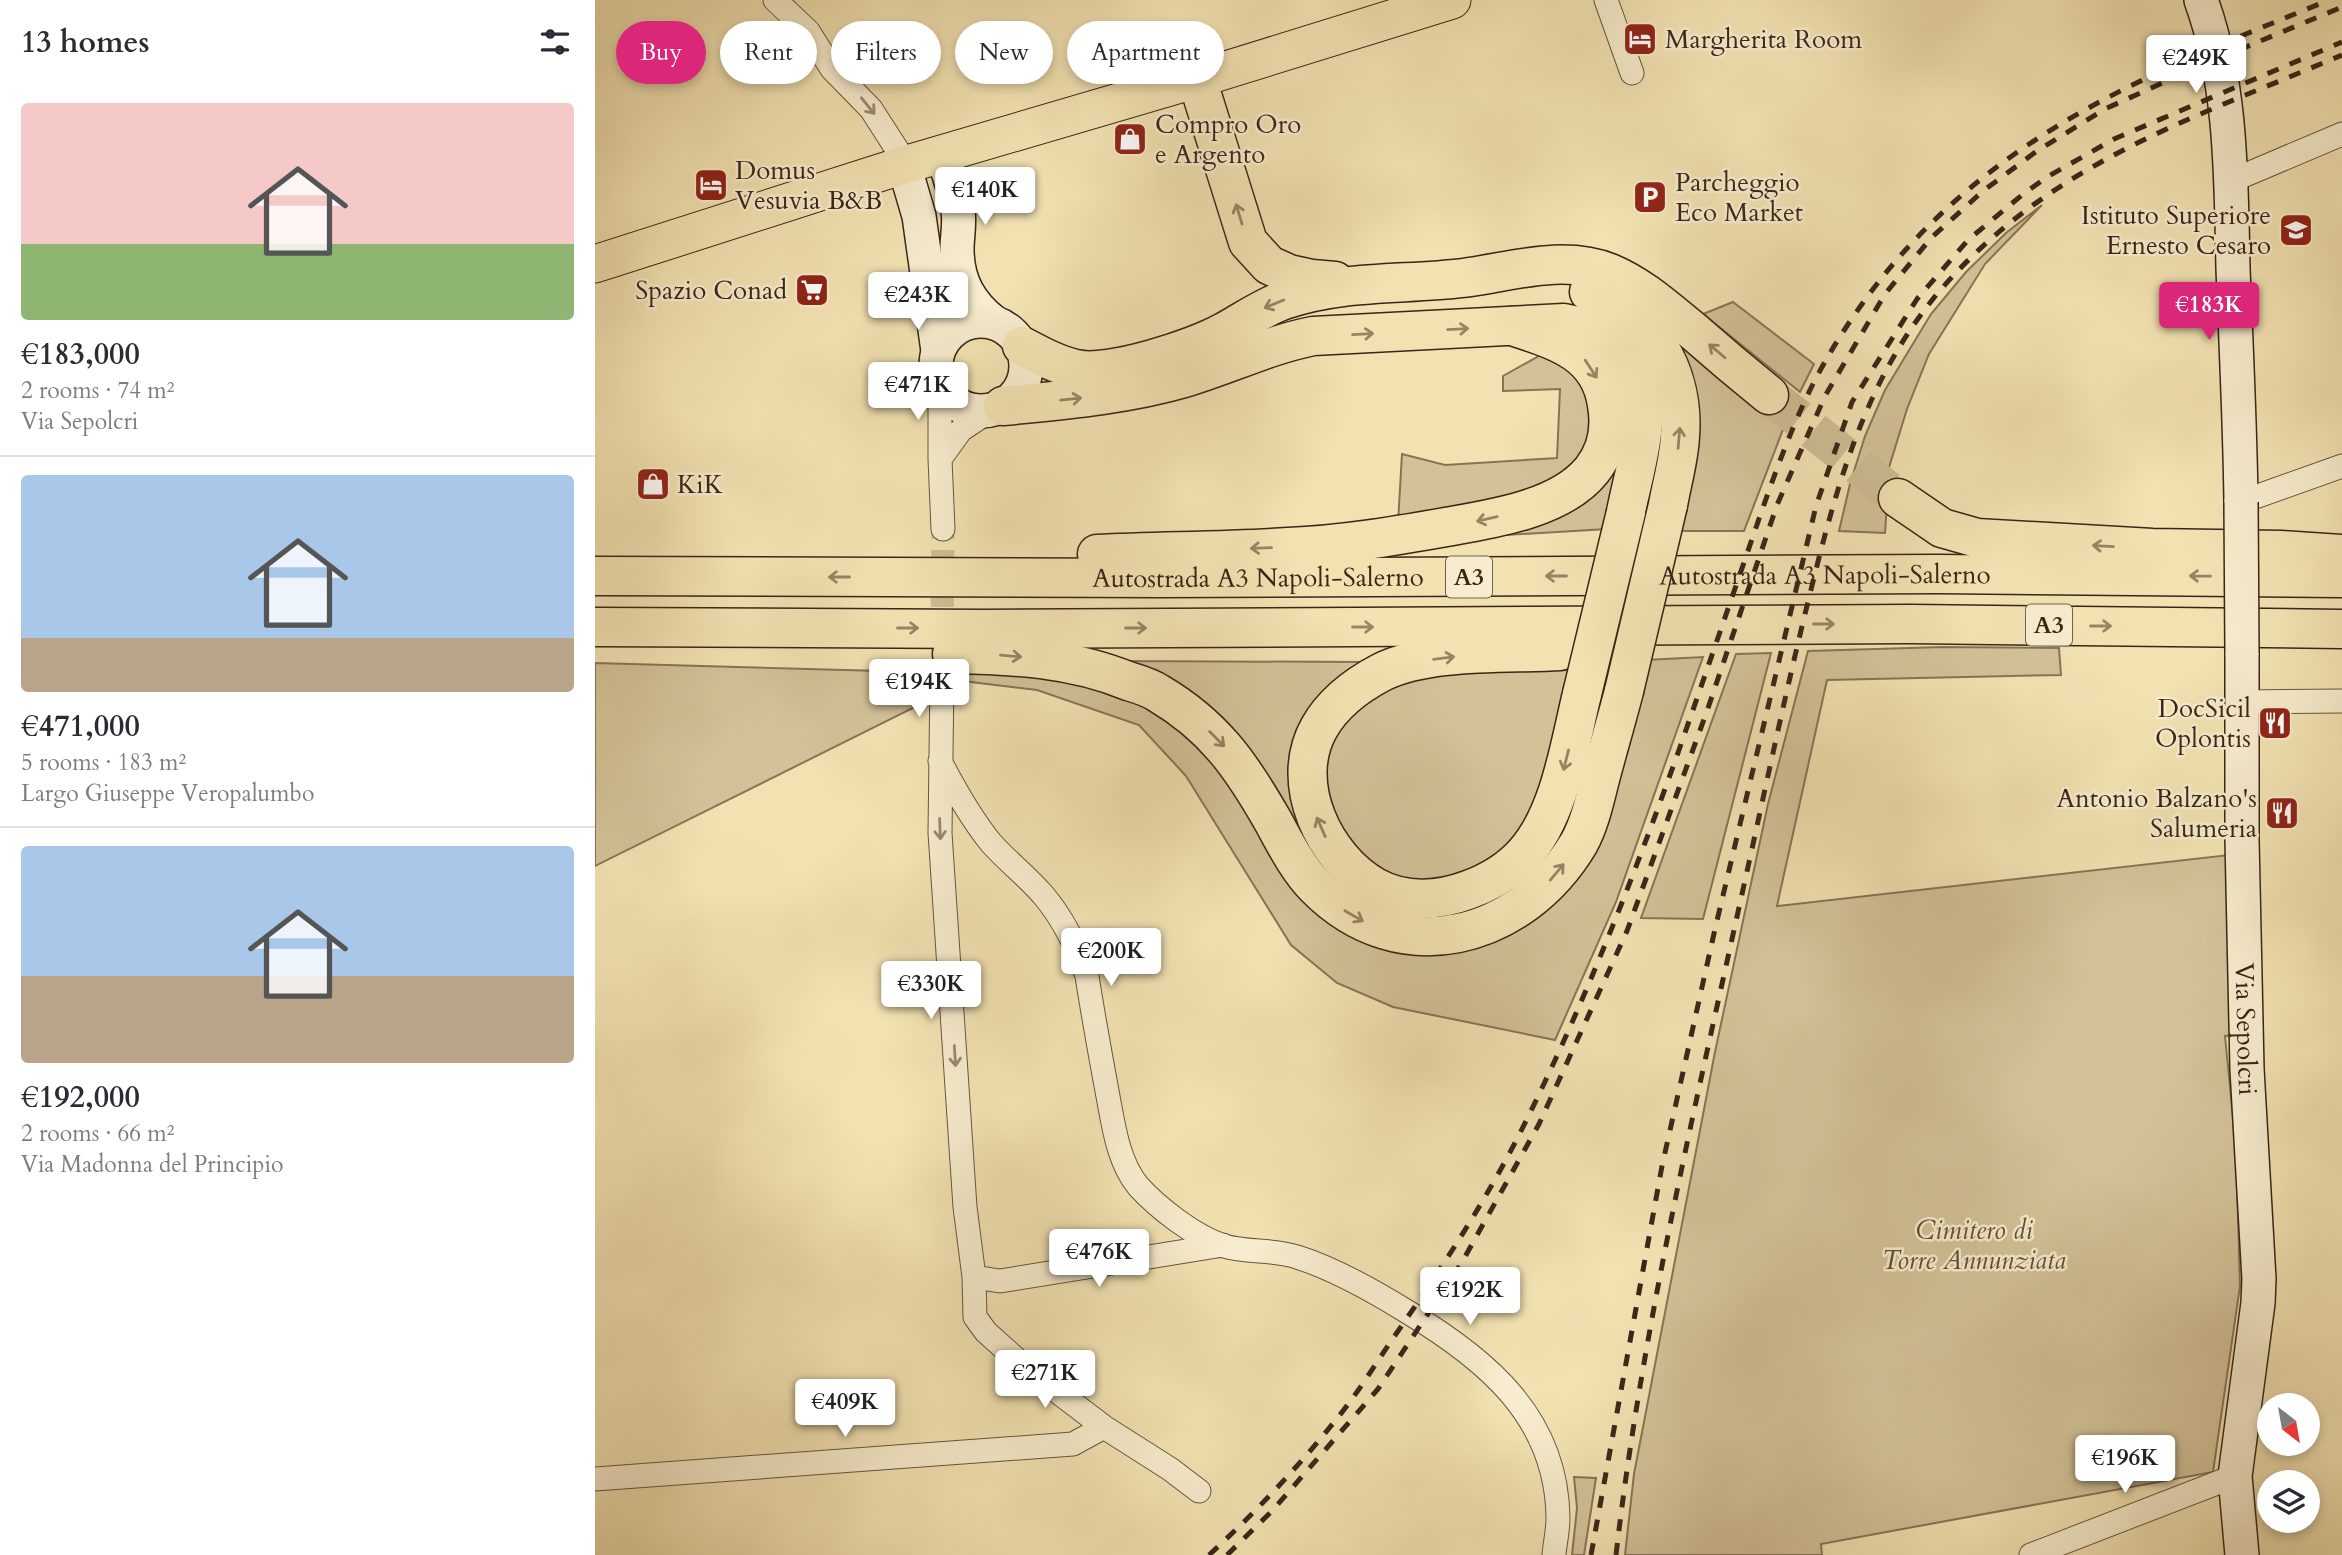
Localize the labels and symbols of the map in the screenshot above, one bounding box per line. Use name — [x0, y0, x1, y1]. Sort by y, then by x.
hotel icon: Margherita Room — [1621, 20, 1659, 58]
place label: Margherita Room — [1665, 22, 1862, 57]
pin: €249K — [2147, 36, 2245, 95]
one-way arrow — [859, 97, 875, 115]
place label: Compro Oro e Argento — [1155, 107, 1301, 172]
shop icon: Compro Oro e Argento — [1111, 120, 1149, 158]
place label: Domus Vesuvia B&B — [735, 153, 882, 218]
place label: Parcheggio Eco Market — [1675, 165, 1803, 230]
hotel icon: Domus Vesuvia B&B — [692, 166, 730, 204]
pin: €140K — [936, 168, 1034, 227]
parking icon: Parcheggio Eco Market — [1631, 178, 1669, 216]
place label: Istituto Superiore Ernesto Cesaro — [2081, 198, 2271, 263]
one-way arrow — [1232, 203, 1245, 225]
school or university icon: Istituto Superiore Ernesto Cesaro — [2277, 211, 2315, 249]
supermarket icon: Spazio Conad — [793, 271, 831, 309]
pin: €243K — [869, 272, 967, 332]
place label: Spazio Conad — [635, 273, 787, 308]
pin: €183K — [2160, 282, 2258, 342]
one-way arrow — [1264, 299, 1285, 312]
one-way arrow — [1446, 322, 1469, 335]
one-way arrow — [1351, 327, 1374, 340]
one-way arrow — [1708, 344, 1726, 359]
one-way arrow — [1584, 359, 1598, 378]
pin: €471K — [869, 362, 967, 422]
one-way arrow — [1059, 392, 1082, 405]
one-way arrow — [1673, 427, 1686, 450]
shop icon: KiK — [634, 465, 672, 503]
place label: KiK — [677, 467, 724, 502]
one-way arrow — [1476, 513, 1499, 526]
one-way arrow — [2091, 539, 2114, 552]
one-way arrow — [1250, 542, 1273, 555]
road number: A3 — [1446, 556, 1492, 598]
street label: Autostrada A3 Napoli-Salerno — [1659, 557, 1991, 593]
street label: Autostrada A3 Napoli-Salerno — [1092, 560, 1424, 596]
one-way arrow — [1545, 569, 1568, 583]
one-way arrow — [2189, 569, 2212, 583]
one-way arrow — [828, 571, 851, 584]
road number: A3 — [2026, 604, 2072, 646]
one-way arrow — [1812, 617, 1835, 631]
one-way arrow — [2089, 619, 2112, 633]
one-way arrow — [1351, 620, 1374, 634]
one-way arrow — [896, 621, 919, 635]
one-way arrow — [1124, 621, 1147, 635]
one-way arrow — [999, 650, 1022, 663]
one-way arrow — [1432, 651, 1454, 664]
pin: €194K — [870, 660, 968, 719]
place label: DocSicil Oplontis — [2155, 691, 2251, 756]
restaurant icon: DocSicil Oplontis — [2256, 704, 2294, 742]
one-way arrow — [1208, 730, 1225, 747]
one-way arrow — [1558, 748, 1572, 771]
place label: Antonio Balzano's Salumeria — [2057, 781, 2257, 846]
restaurant icon: Antonio Balzano's Salumeria — [2263, 794, 2301, 832]
one-way arrow — [1314, 816, 1327, 838]
one-way arrow — [934, 817, 947, 840]
one-way arrow — [1550, 863, 1565, 881]
one-way arrow — [1344, 909, 1364, 923]
pin: €200K — [1062, 928, 1160, 988]
pin: €330K — [882, 962, 980, 1021]
street label: Via Sepolcri — [2227, 962, 2265, 1096]
one-way arrow — [949, 1044, 962, 1067]
park label: Cimitero di Torre Annunziata — [1882, 1213, 2066, 1278]
pin: €476K — [1050, 1230, 1148, 1289]
pin: €192K — [1421, 1268, 1519, 1327]
pin: €271K — [996, 1350, 1094, 1410]
pin: €409K — [796, 1380, 894, 1439]
north arrow — [2257, 1393, 2321, 1456]
pin: €196K — [2076, 1436, 2174, 1495]

